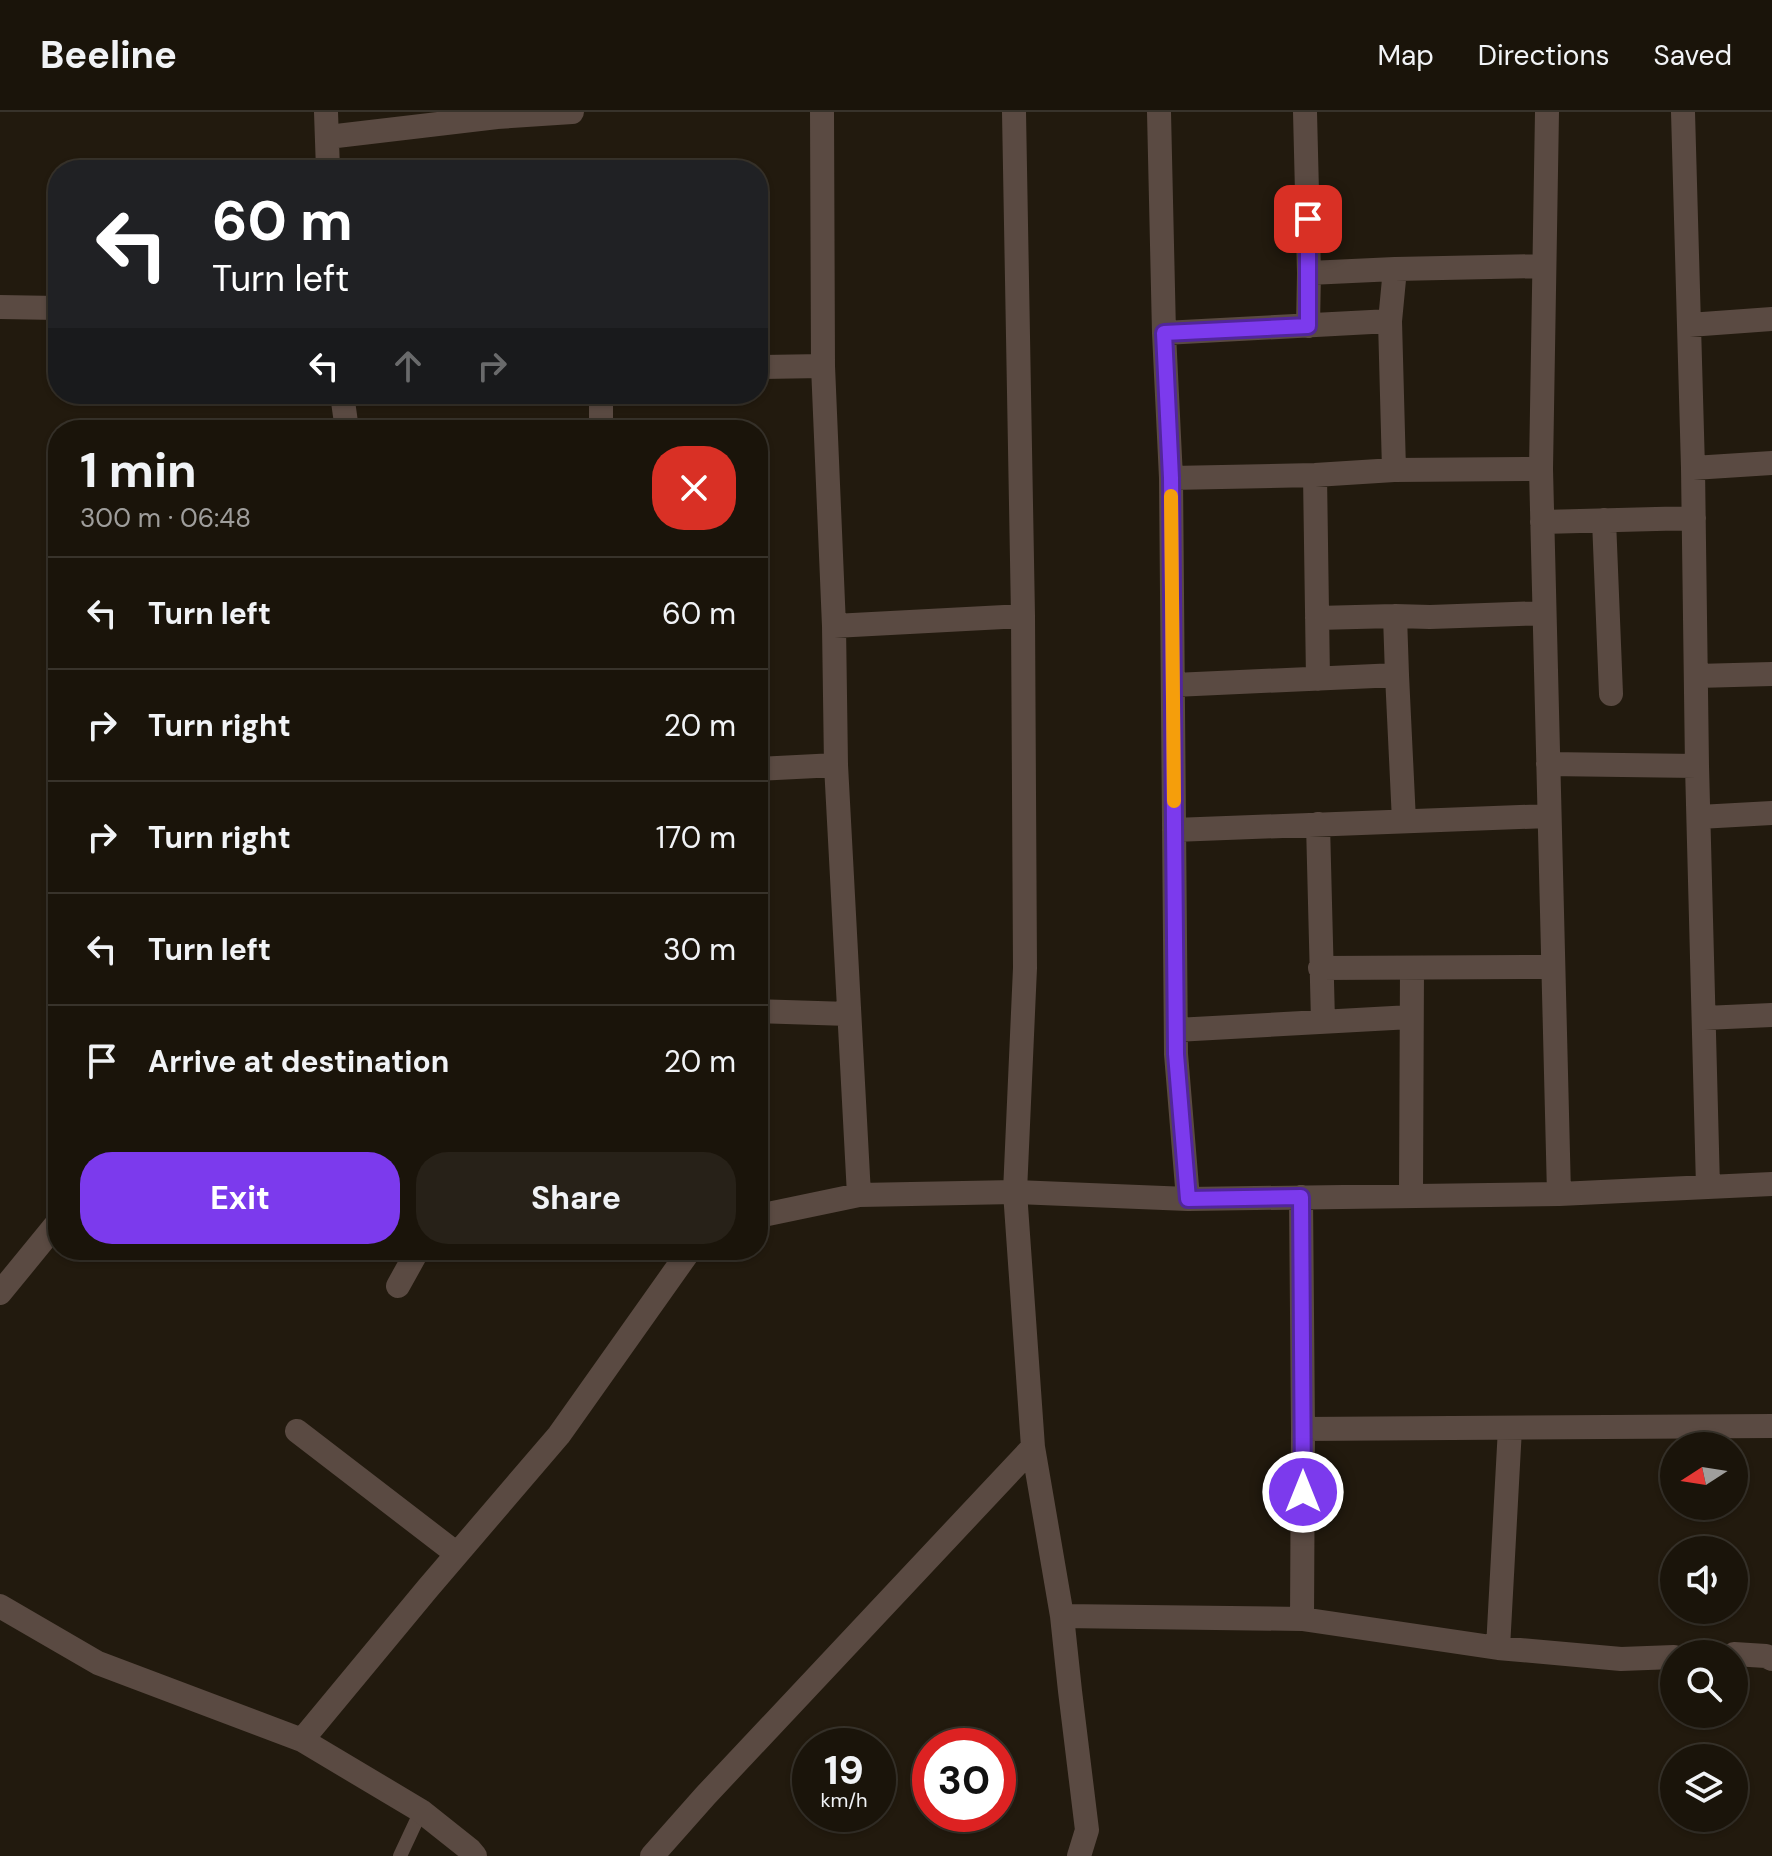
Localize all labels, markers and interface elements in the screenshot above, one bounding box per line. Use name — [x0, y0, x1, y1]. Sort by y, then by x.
text: Beeline — [40, 30, 177, 80]
text: Map — [1377, 37, 1434, 74]
text: Directions — [1478, 37, 1610, 74]
text: Saved — [1654, 37, 1732, 74]
text: 60 m — [212, 184, 353, 257]
pin — [1274, 185, 1342, 253]
icon: left — [80, 192, 184, 296]
icon: arrive — [1286, 197, 1330, 241]
text: Turn left — [212, 255, 349, 302]
icon: left — [302, 344, 346, 388]
icon: ahead — [386, 344, 430, 388]
icon: right — [470, 344, 514, 388]
text: 1 min — [80, 439, 197, 502]
button: close — [652, 446, 736, 530]
text: 300 m · 06:48 — [80, 501, 251, 535]
icon: left — [80, 591, 124, 635]
text: Turn left — [148, 594, 271, 633]
text: 60 m — [662, 594, 736, 633]
icon: right — [80, 703, 124, 747]
text: Turn right — [148, 706, 291, 745]
text: 20 m — [664, 706, 736, 745]
icon: right — [80, 815, 124, 859]
text: Turn right — [148, 818, 291, 857]
text: 170 m — [656, 818, 736, 857]
icon: left — [80, 927, 124, 971]
text: Turn left — [148, 930, 271, 969]
text: 30 m — [663, 930, 736, 969]
icon: arrive — [80, 1039, 124, 1083]
text: Arrive at destination — [148, 1042, 449, 1081]
text: 20 m — [664, 1042, 736, 1081]
button: Exit — [80, 1152, 400, 1244]
button: Share — [416, 1152, 736, 1244]
north arrow — [1660, 1432, 1748, 1520]
map controls — [1660, 1432, 1748, 1832]
position arrow — [1261, 1450, 1345, 1534]
button: sound — [1660, 1536, 1748, 1624]
button: search — [1660, 1640, 1748, 1728]
speed limit sign: 30 — [912, 1728, 1016, 1832]
text: 19 — [824, 1744, 864, 1796]
button: layers — [1660, 1744, 1748, 1832]
text: km/h — [820, 1787, 868, 1813]

